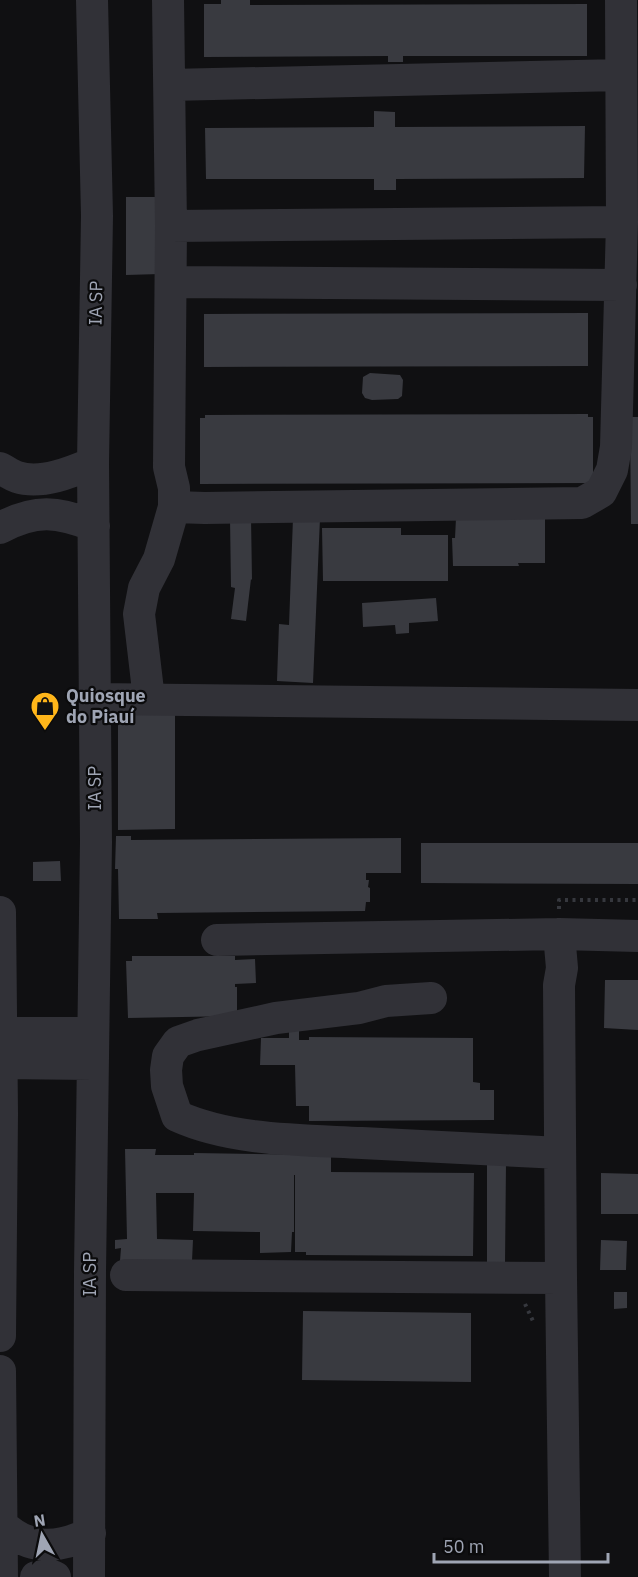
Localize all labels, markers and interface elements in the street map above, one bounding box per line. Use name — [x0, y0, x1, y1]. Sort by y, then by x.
street label: IA SP — [84, 281, 107, 325]
place label: Quiosque do Piauí — [66, 684, 146, 728]
shop icon: Quiosque do Piauí — [29, 690, 61, 732]
street label: IA SP — [83, 766, 106, 810]
street label: IA SP — [78, 1252, 101, 1296]
north arrow — [12, 1505, 72, 1565]
text: N — [32, 1509, 47, 1531]
scale bar — [434, 1526, 608, 1564]
text: 50 m — [443, 1535, 485, 1558]

